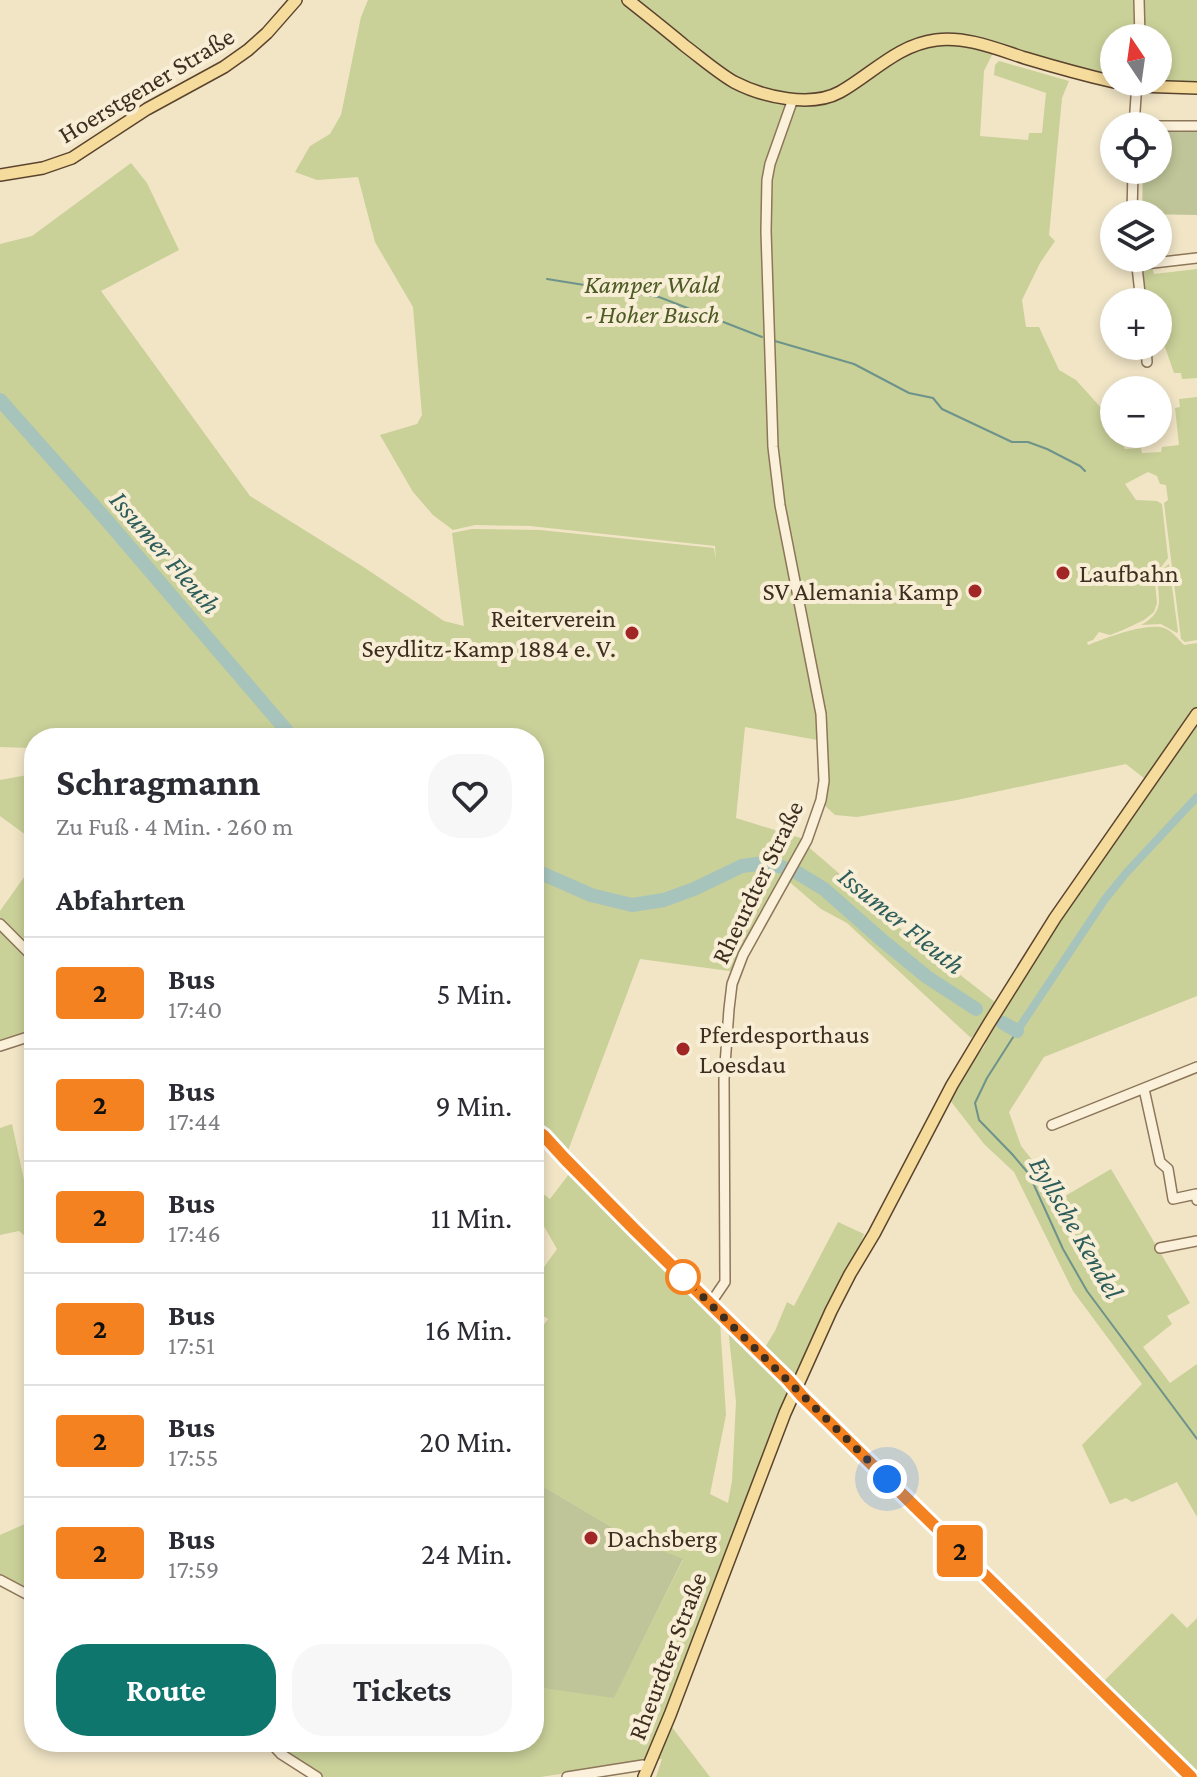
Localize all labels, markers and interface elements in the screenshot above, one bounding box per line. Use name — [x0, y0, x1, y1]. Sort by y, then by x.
street label: Hoerstgener Straße — [53, 22, 239, 149]
north arrow — [1100, 24, 1172, 96]
map controls — [1100, 24, 1172, 448]
button: locate — [1100, 112, 1172, 184]
button: layers — [1100, 200, 1172, 272]
park label: Kamper Wald - Hoher Busch — [584, 270, 721, 329]
button: + — [1100, 288, 1172, 360]
button: − — [1100, 376, 1172, 448]
water label: Issumer Fleuth — [104, 484, 227, 620]
place label: Laufbahn — [1079, 559, 1179, 588]
marker: Laufbahn — [1054, 564, 1072, 582]
place label: SV Alemania Kamp — [762, 577, 959, 606]
marker: SV Alemania Kamp — [966, 582, 984, 600]
place label: Reiterverein Seydlitz-Kamp 1884 e. V. — [361, 604, 616, 663]
marker: Reiterverein Seydlitz-Kamp 1884 e. V. — [623, 624, 641, 642]
button: heart — [428, 754, 512, 838]
text: Schragmann — [56, 761, 260, 803]
street label: Rheurdter Straße — [706, 796, 809, 968]
text: Zu Fuß · 4 Min. · 260 m — [56, 812, 293, 841]
water label: Issumer Fleuth — [833, 860, 971, 981]
text: Abfahrten — [56, 883, 185, 916]
text: Bus — [168, 962, 215, 995]
text: 2 — [93, 977, 107, 1008]
text: 5 Min. — [437, 977, 512, 1010]
text: 17:40 — [168, 995, 222, 1024]
place label: Pferdesporthaus Loesdau — [699, 1020, 869, 1079]
marker: Pferdesporthaus Loesdau — [674, 1040, 692, 1058]
text: Bus — [168, 1074, 215, 1107]
text: 2 — [93, 1089, 107, 1120]
text: 9 Min. — [435, 1089, 512, 1122]
text: 17:44 — [168, 1107, 221, 1136]
water label: Eyllsche Kendel — [1023, 1151, 1130, 1305]
text: Bus — [168, 1186, 215, 1219]
text: 2 — [93, 1201, 107, 1232]
text: 11 Min. — [431, 1201, 512, 1234]
text: 17:46 — [168, 1219, 221, 1248]
unlabelled marker — [666, 1260, 700, 1294]
text: Bus — [168, 1298, 215, 1331]
text: 2 — [93, 1313, 107, 1344]
text: 16 Min. — [425, 1313, 512, 1346]
text: 17:51 — [168, 1331, 215, 1360]
text: Bus — [168, 1410, 215, 1443]
text: 2 — [93, 1425, 107, 1456]
text: 20 Min. — [419, 1425, 512, 1458]
text: 17:55 — [168, 1443, 218, 1472]
your location — [867, 1459, 907, 1499]
text: Bus — [168, 1522, 215, 1555]
place label: Dachsberg — [607, 1524, 718, 1553]
line badge: 2 — [934, 1525, 986, 1577]
marker: Dachsberg — [582, 1529, 600, 1547]
text: 2 — [953, 1535, 967, 1566]
text: 2 — [93, 1537, 107, 1568]
text: 24 Min. — [421, 1537, 512, 1570]
text: 17:59 — [168, 1555, 219, 1584]
street label: Rheurdter Straße — [622, 1568, 713, 1744]
button: Route — [56, 1644, 276, 1736]
button: Tickets — [292, 1644, 512, 1736]

